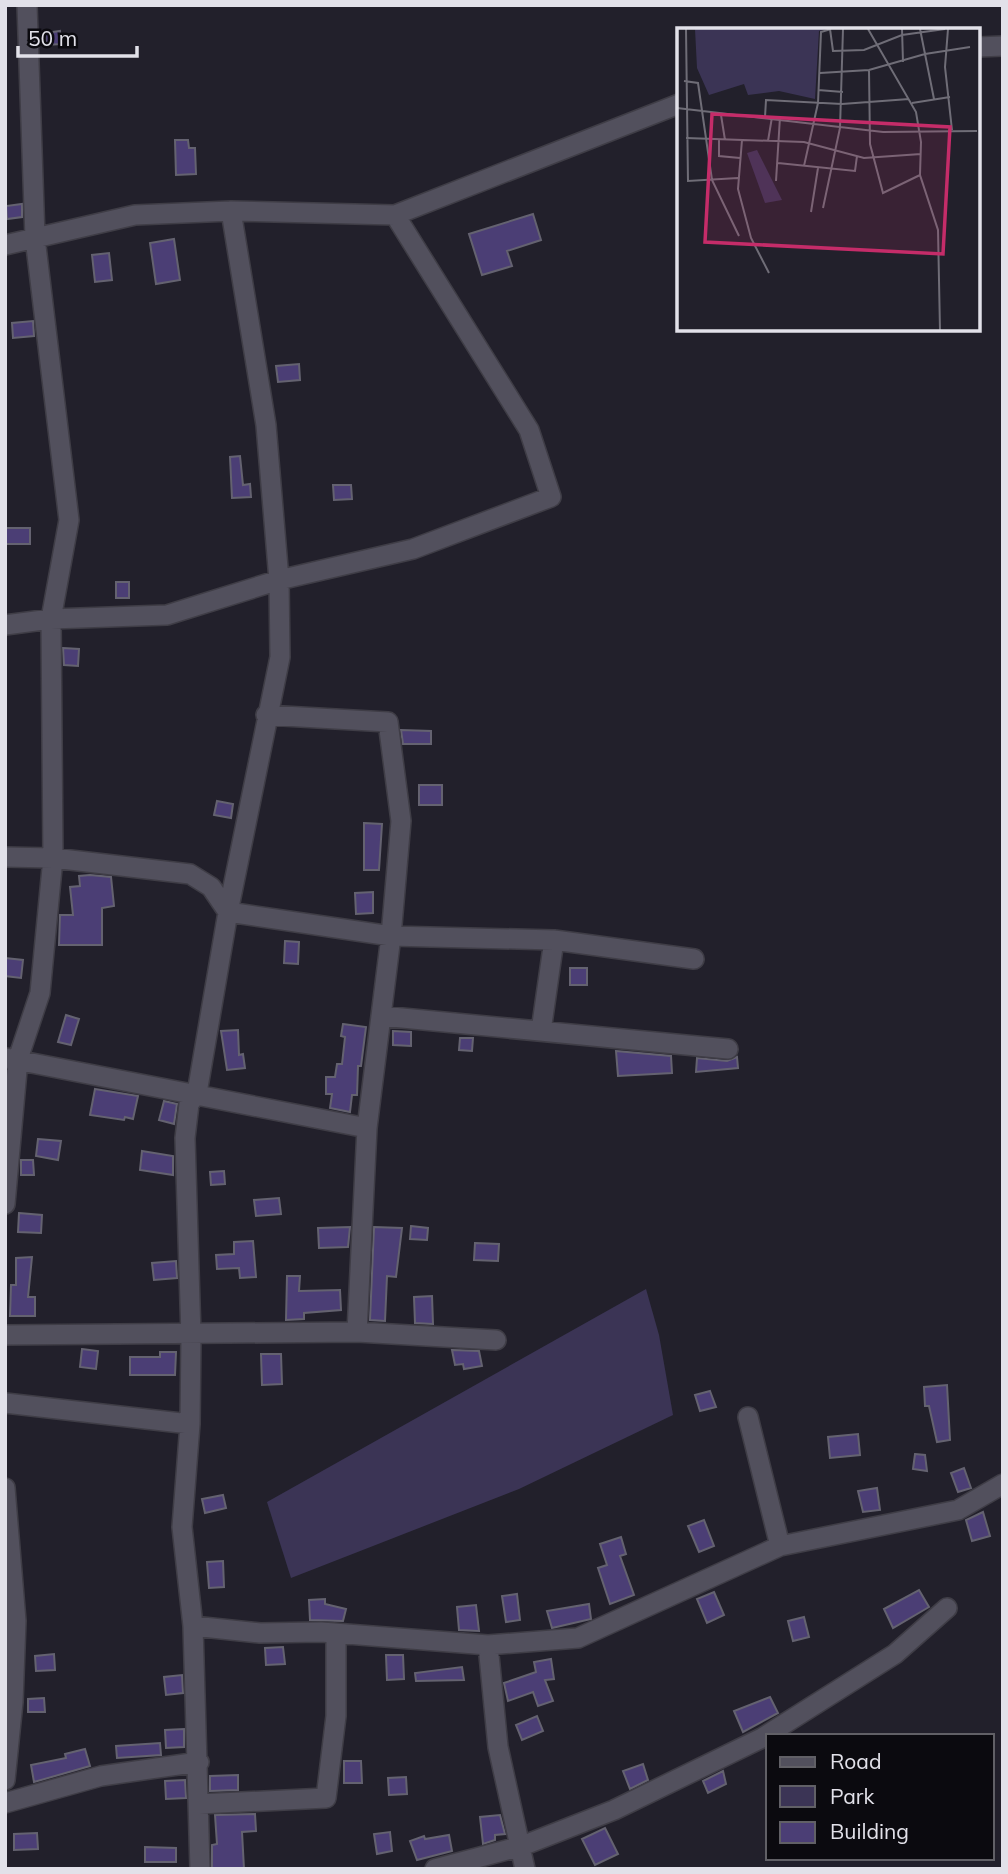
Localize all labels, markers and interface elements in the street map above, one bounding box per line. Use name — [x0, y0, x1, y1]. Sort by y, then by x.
scale bar — [18, 14, 136, 58]
text: 50 m — [28, 25, 77, 51]
inset map — [677, 28, 980, 331]
legend — [766, 1734, 994, 1860]
text: Road — [830, 1748, 881, 1774]
text: Park — [830, 1783, 874, 1809]
text: Building — [830, 1818, 909, 1844]

